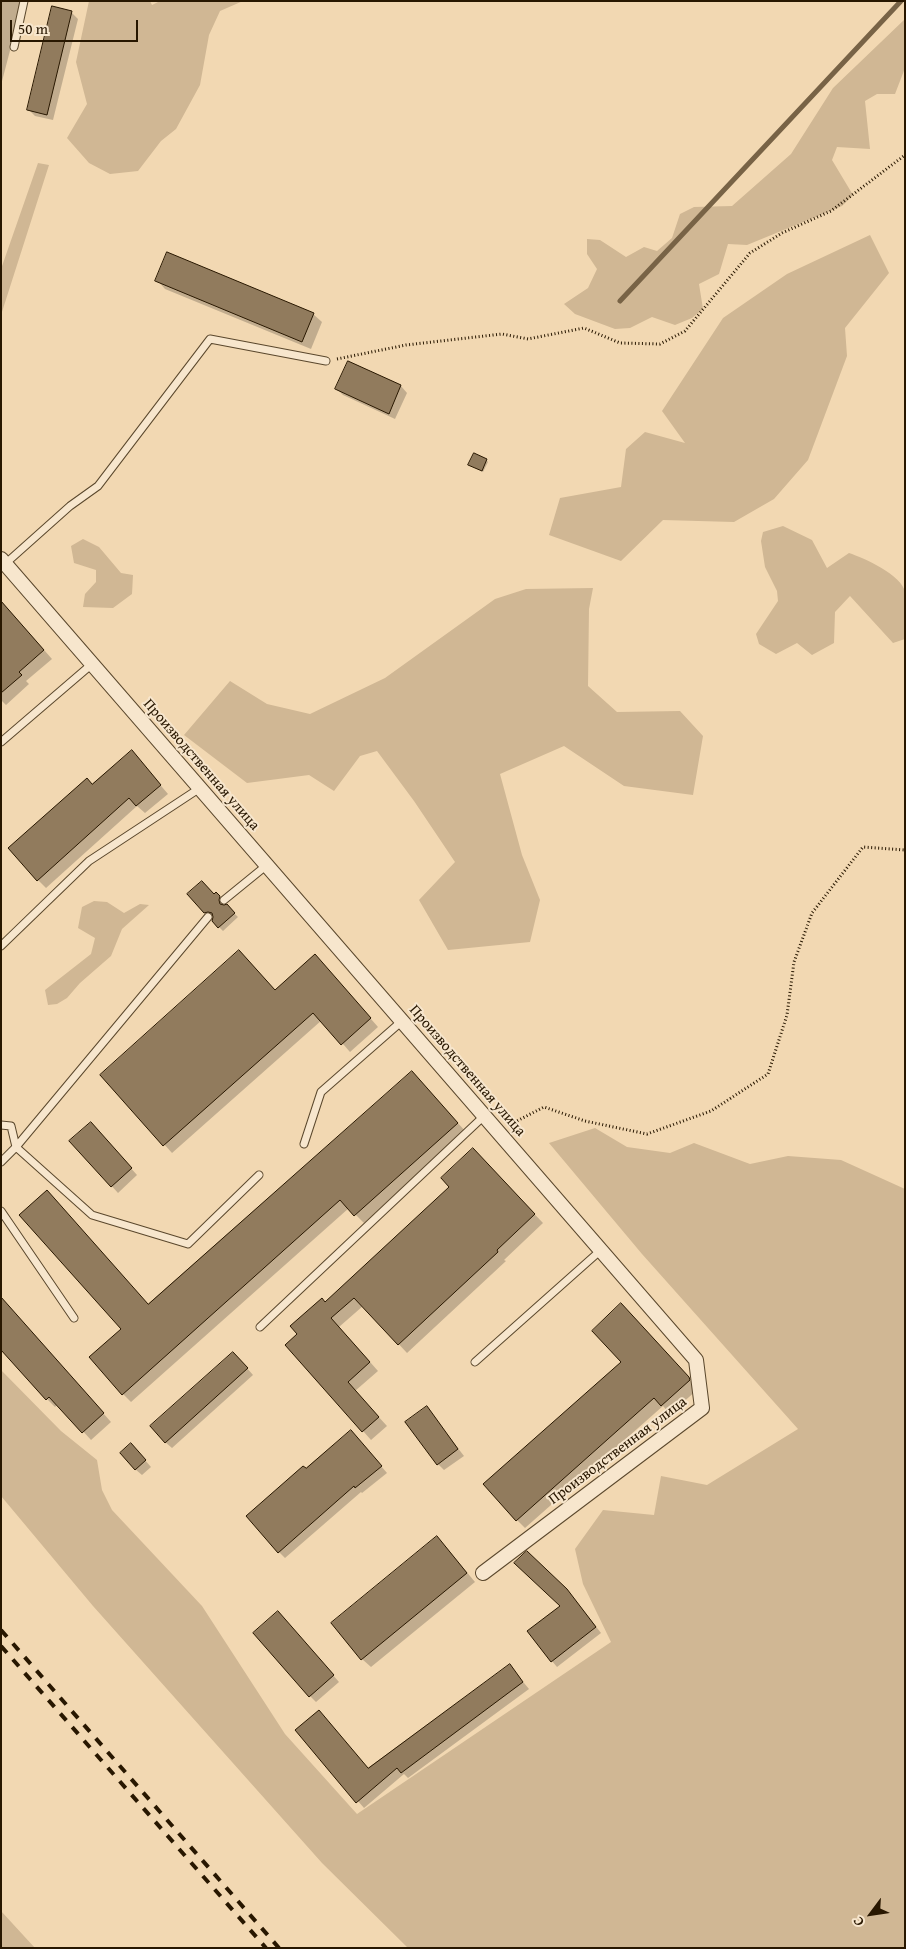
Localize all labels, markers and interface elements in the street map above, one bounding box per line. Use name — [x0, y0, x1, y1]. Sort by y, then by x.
scale bar — [12, 10, 140, 42]
text: 50 m — [18, 18, 48, 39]
street label: Производственная улица — [139, 696, 263, 834]
street label: Производственная улица — [405, 1002, 529, 1140]
street label: Производственная улица — [545, 1393, 691, 1509]
north arrow — [846, 1889, 896, 1939]
text: С — [848, 1913, 869, 1930]

